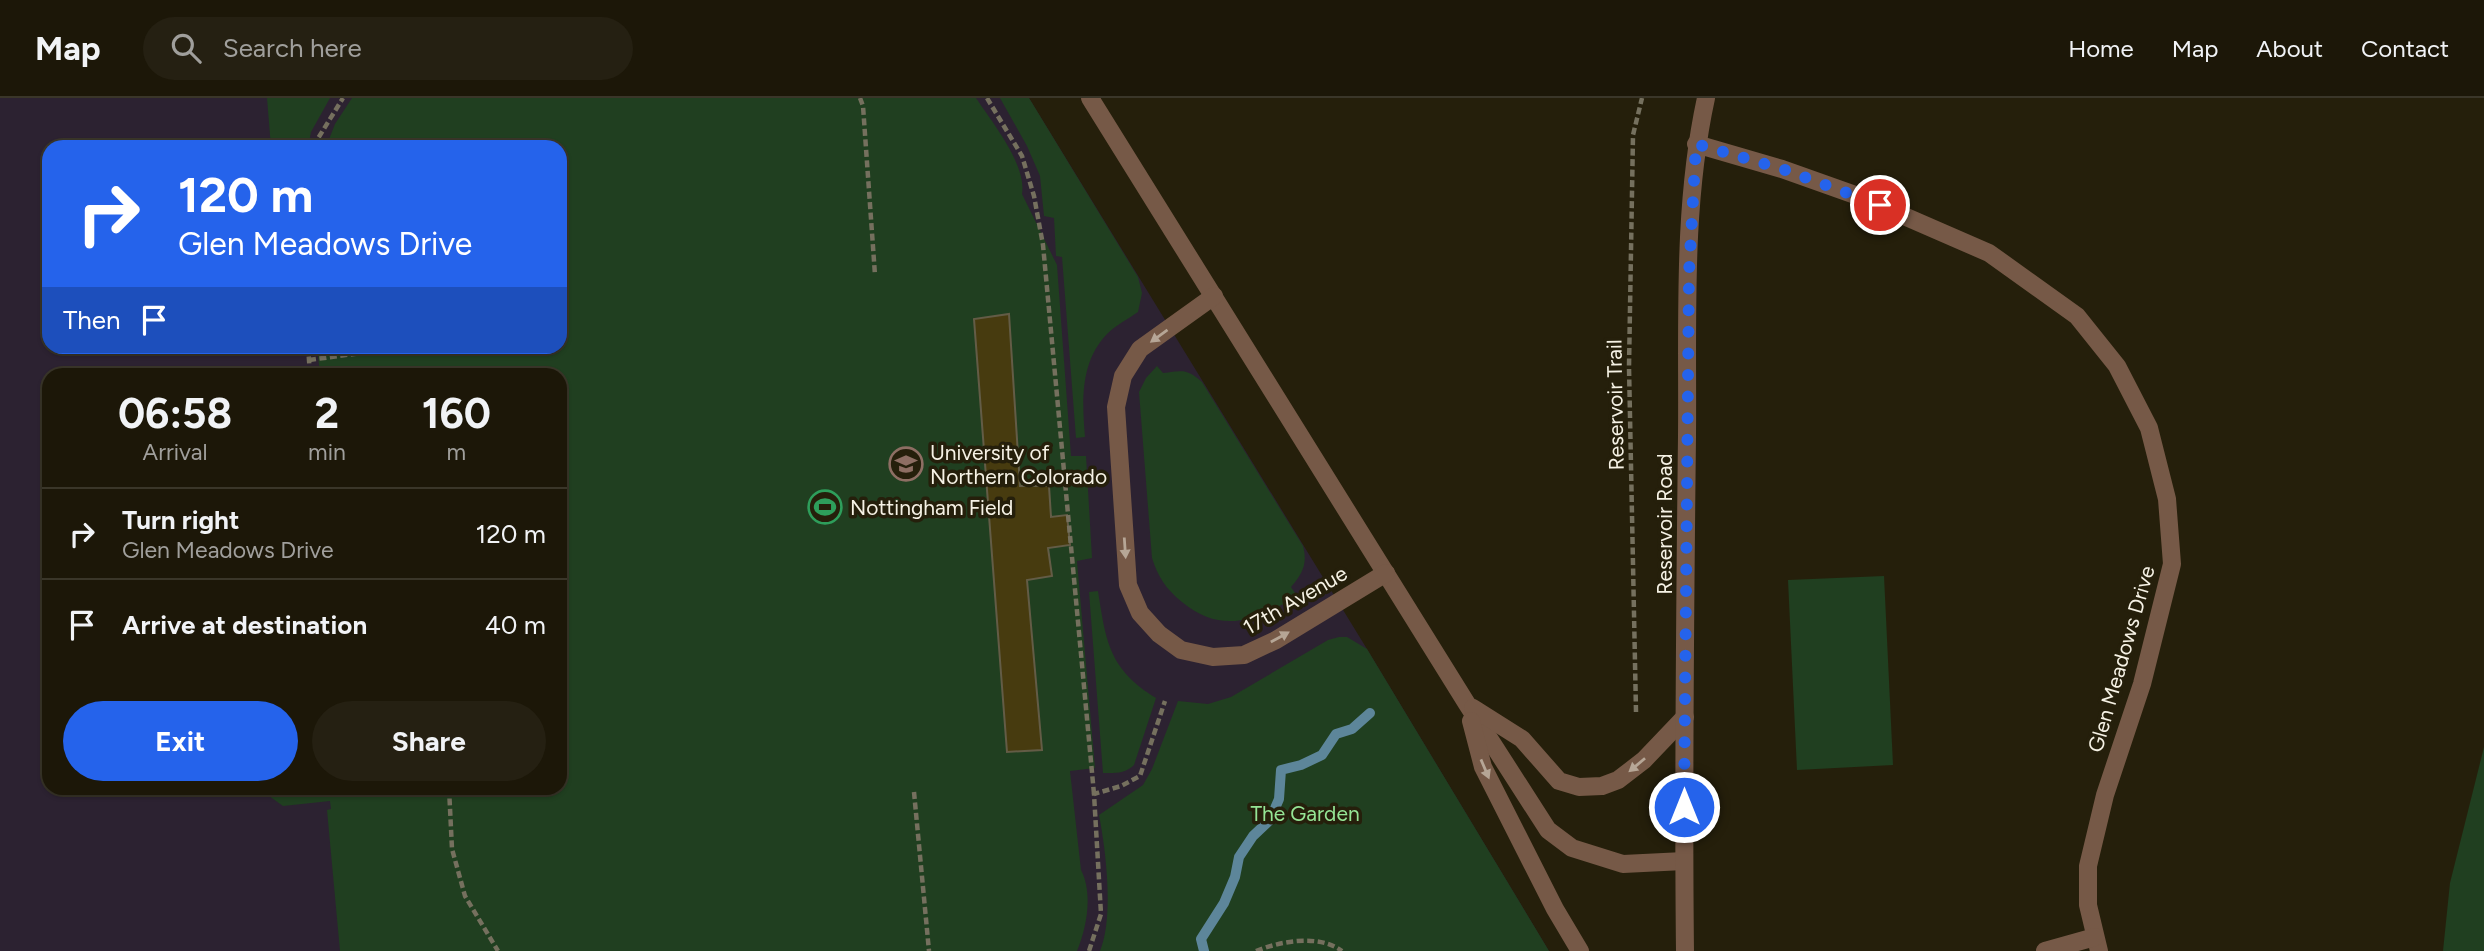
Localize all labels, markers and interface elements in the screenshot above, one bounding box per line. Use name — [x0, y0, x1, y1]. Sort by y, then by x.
search box — [143, 17, 633, 80]
text: Map — [35, 29, 101, 68]
icon: search — [167, 29, 205, 67]
text: Search here — [223, 32, 362, 64]
text: Home — [2068, 34, 2134, 63]
text: Map — [2172, 34, 2218, 63]
text: About — [2256, 34, 2323, 63]
text: Contact — [2361, 34, 2449, 63]
text: 120 m — [178, 165, 313, 224]
icon: right — [63, 168, 154, 259]
pin — [1850, 175, 1910, 235]
icon: arrive — [1861, 186, 1899, 224]
text: Glen Meadows Drive — [178, 225, 472, 263]
icon: arrive — [135, 301, 173, 339]
text: Then — [63, 304, 121, 336]
one-way arrow — [1149, 329, 1168, 343]
street label: Reservoir Trail — [1601, 339, 1629, 471]
text: 06:58 — [118, 388, 232, 439]
text: 2 — [315, 388, 339, 439]
text: 160 — [422, 388, 491, 439]
text: Arrival — [143, 438, 208, 466]
text: min — [308, 438, 346, 466]
text: m — [447, 438, 466, 466]
place label: University of Northern Colorado — [930, 440, 1107, 489]
school or university icon: University of Northern Colorado — [887, 445, 925, 483]
street label: Reservoir Road — [1652, 453, 1677, 595]
sports icon: Nottingham Field — [806, 488, 844, 526]
place label: Nottingham Field — [850, 495, 1013, 520]
text: Turn right — [122, 504, 239, 536]
icon: right — [63, 515, 101, 553]
text: 120 m — [476, 518, 546, 550]
text: Glen Meadows Drive — [122, 536, 334, 564]
one-way arrow — [1120, 537, 1131, 559]
street label: 17th Avenue — [1239, 560, 1351, 640]
street label: Glen Meadows Drive — [2082, 563, 2160, 755]
icon: arrive — [63, 606, 101, 644]
text: Arrive at destination — [122, 609, 367, 641]
text: 40 m — [485, 609, 546, 641]
one-way arrow — [1270, 631, 1290, 643]
button: Exit — [63, 701, 298, 781]
button: Share — [312, 701, 546, 781]
one-way arrow — [1629, 757, 1646, 772]
one-way arrow — [1480, 759, 1491, 780]
position arrow — [1647, 770, 1721, 844]
park label: The Garden — [1250, 801, 1360, 826]

